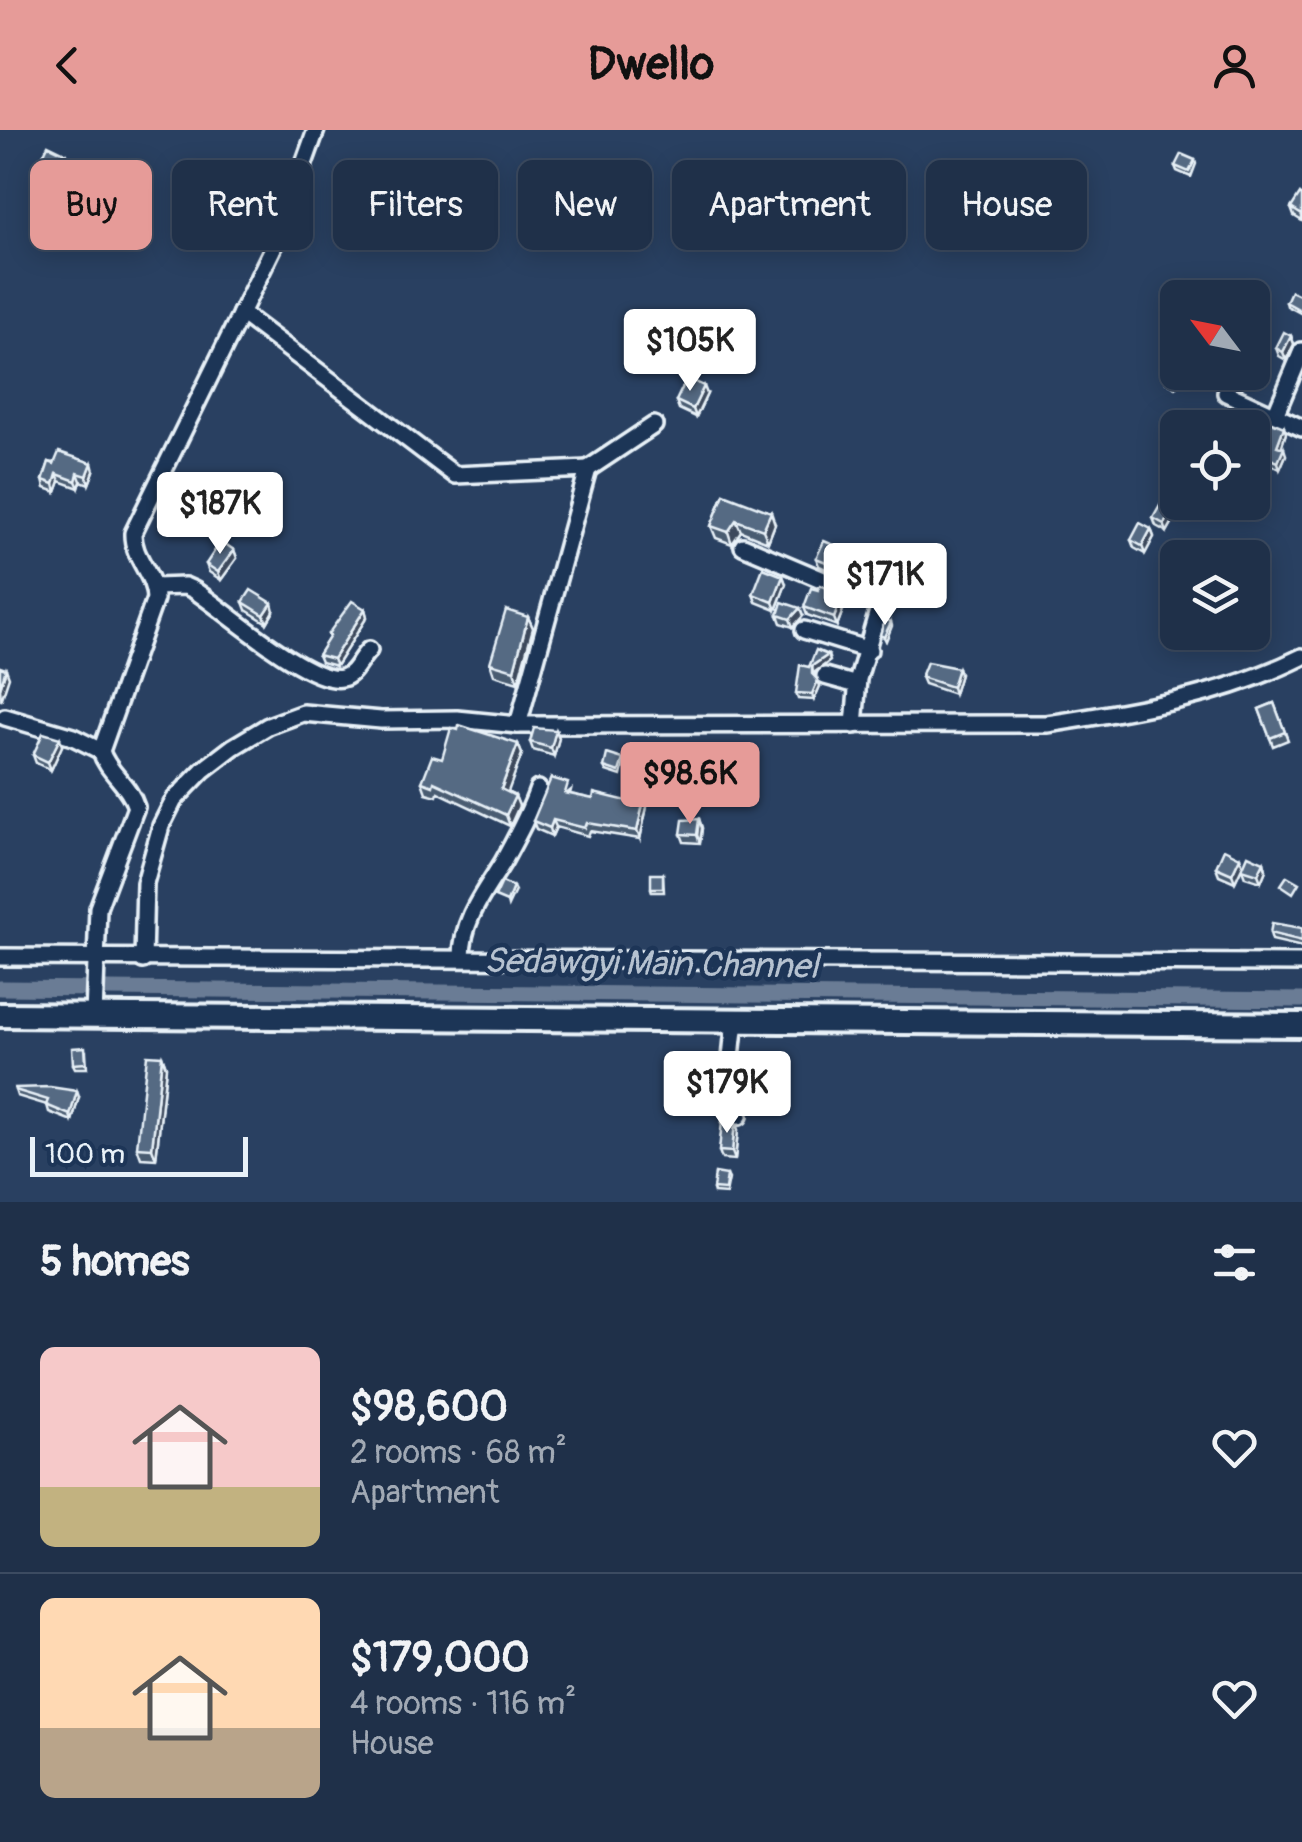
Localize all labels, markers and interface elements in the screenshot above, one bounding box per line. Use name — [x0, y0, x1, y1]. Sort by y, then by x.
text: Dwello — [588, 37, 714, 93]
icon: back — [40, 38, 95, 93]
icon: person — [1207, 38, 1262, 93]
chip: Buy — [30, 160, 152, 250]
chip: Rent — [172, 160, 313, 250]
chip: Filters — [333, 160, 498, 250]
chip: New — [518, 160, 652, 250]
chip: Apartment — [672, 160, 906, 250]
chip: House — [926, 160, 1087, 250]
north arrow — [1160, 280, 1270, 390]
map controls — [1160, 280, 1270, 650]
pin: $105K — [620, 309, 760, 394]
text: $105K — [646, 321, 734, 361]
button: locate — [1160, 410, 1270, 520]
pin: $187K — [150, 472, 290, 557]
text: $187K — [179, 484, 261, 524]
button: layers — [1160, 540, 1270, 650]
pin: $171K — [815, 543, 955, 628]
text: $171K — [846, 555, 924, 595]
pin: $98.6K — [609, 742, 771, 827]
text: $98.6K — [643, 754, 737, 794]
water label: Sedawgyi Main Channel — [483, 939, 822, 989]
pin: $179K — [657, 1051, 797, 1136]
text: $179K — [686, 1063, 768, 1103]
scale bar — [30, 1132, 248, 1176]
text: 100 m — [45, 1137, 125, 1172]
icon: filters — [1207, 1235, 1262, 1290]
text: 5 homes — [40, 1236, 190, 1288]
text: $98,600 — [350, 1381, 508, 1433]
icon: home — [120, 1387, 240, 1507]
icon: heart — [1207, 1420, 1262, 1475]
text: 2 rooms · 68 m² — [350, 1433, 567, 1473]
text: Apartment — [350, 1473, 499, 1513]
text: $179,000 — [350, 1632, 530, 1684]
icon: home — [120, 1638, 240, 1758]
icon: heart — [1207, 1671, 1262, 1726]
text: 4 rooms · 116 m² — [350, 1684, 576, 1724]
text: House — [350, 1724, 434, 1764]

